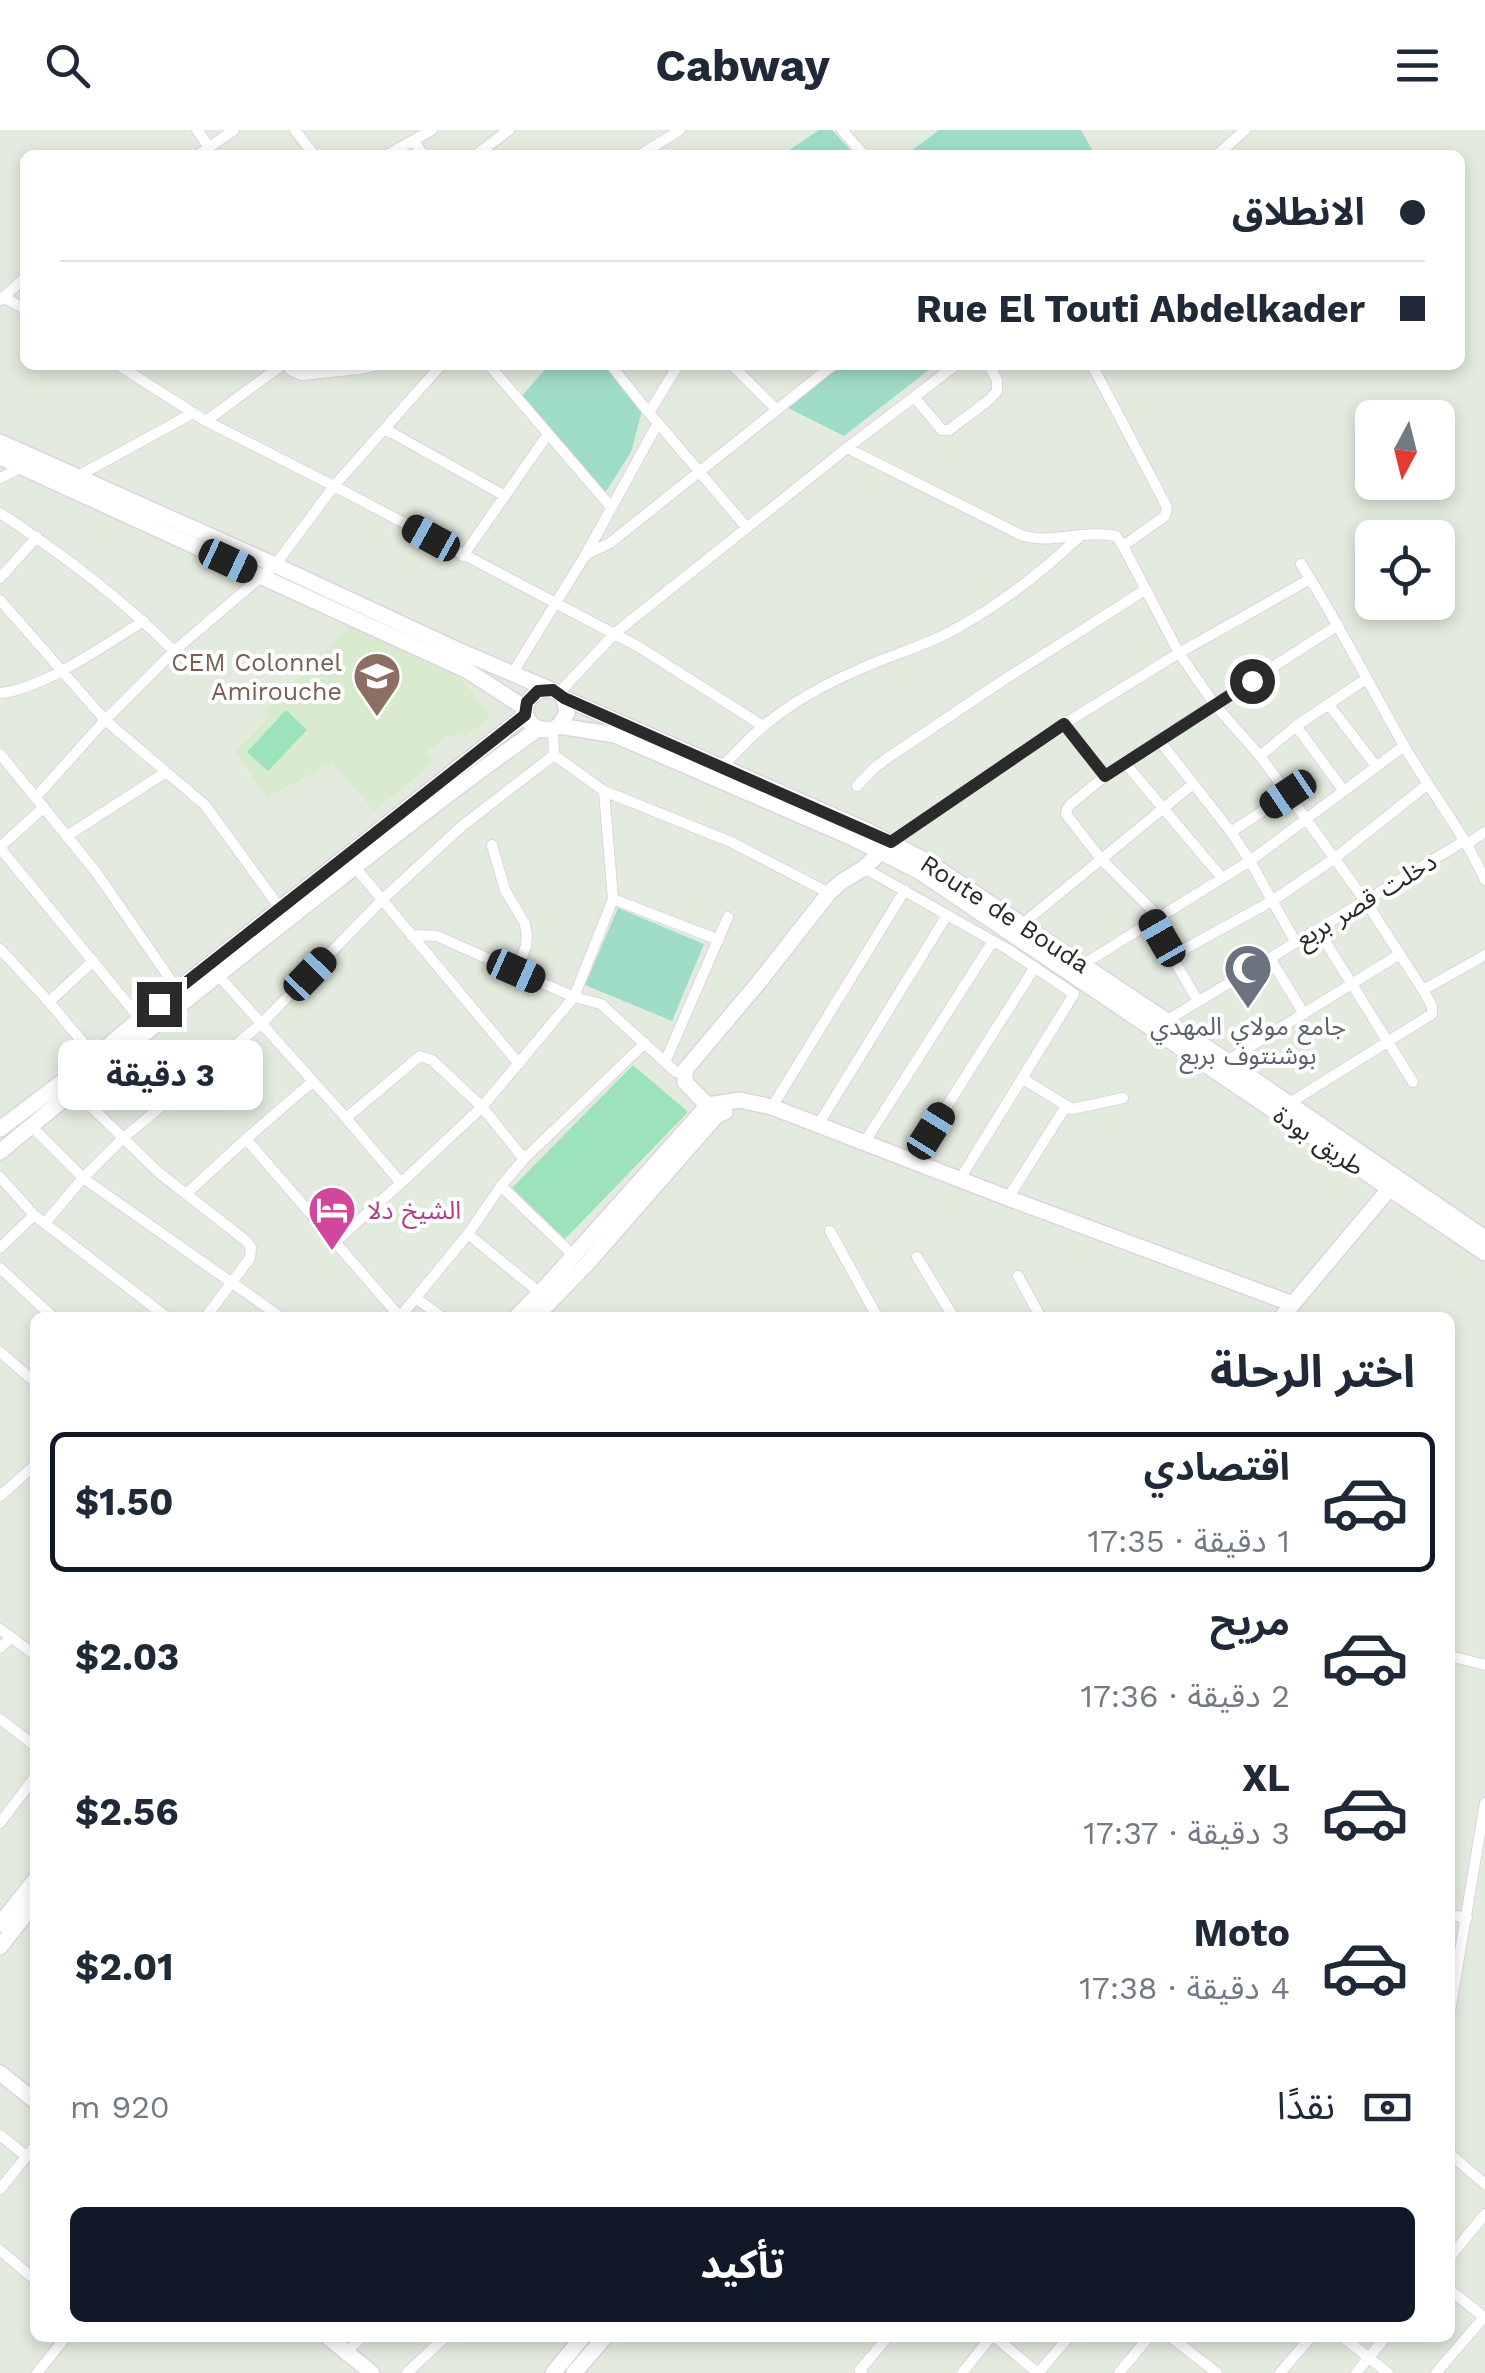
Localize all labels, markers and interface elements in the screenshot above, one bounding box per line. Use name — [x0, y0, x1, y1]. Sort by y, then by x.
icon: search — [40, 38, 95, 93]
icon: menu — [1390, 38, 1445, 93]
text: Cabway — [655, 39, 830, 92]
text: الانطلاق — [1232, 190, 1365, 234]
text: Rue El Touti Abdelkader — [916, 287, 1365, 331]
north arrow — [1355, 400, 1455, 500]
map controls — [1355, 400, 1455, 620]
car — [397, 510, 465, 566]
button: locate — [1355, 520, 1455, 620]
car — [194, 535, 262, 587]
place label: CEM Colonnel Amirouche — [171, 648, 342, 706]
school or university icon: CEM Colonnel Amirouche — [351, 650, 403, 718]
route start — [1230, 659, 1275, 704]
car — [1255, 765, 1321, 823]
street label: دخلت قصر بربع — [1290, 847, 1444, 957]
street label: Route de Bouda — [915, 849, 1095, 979]
car — [1134, 905, 1190, 971]
car — [278, 942, 342, 1006]
mosque icon: جامع مولاي المهدي بوشنتوف بربع — [1222, 942, 1274, 1010]
car — [482, 945, 550, 997]
route end — [137, 982, 182, 1027]
place label: جامع مولاي المهدي بوشنتوف بربع — [1150, 1012, 1346, 1074]
callout: 3 دقيقة — [56, 1039, 262, 1109]
text: 3 دقيقة — [106, 1056, 215, 1094]
car — [902, 1098, 960, 1164]
street label: طريق بودة — [1268, 1100, 1370, 1183]
hotel icon: الشيخ دلا — [306, 1184, 358, 1252]
place label: الشيخ دلا — [367, 1196, 461, 1229]
text: اختر الرحلة — [1210, 1345, 1415, 1398]
text: اقتصادي — [1144, 1445, 1290, 1489]
icon: car — [1320, 1457, 1410, 1547]
text: $1.50 — [75, 1480, 173, 1524]
text: 1 دقيقة · 17:35 — [1087, 1522, 1290, 1560]
text: مريح — [1210, 1600, 1290, 1644]
icon: car — [1320, 1612, 1410, 1702]
text: $2.03 — [75, 1635, 179, 1679]
text: 2 دقيقة · 17:36 — [1080, 1677, 1290, 1715]
text: XL — [1242, 1756, 1290, 1800]
icon: car — [1320, 1767, 1410, 1857]
text: $2.56 — [75, 1790, 179, 1834]
text: 3 دقيقة · 17:37 — [1083, 1814, 1290, 1852]
text: Moto — [1194, 1911, 1290, 1955]
icon: car — [1320, 1922, 1410, 2012]
text: $2.01 — [75, 1945, 174, 1989]
text: 4 دقيقة · 17:38 — [1079, 1969, 1290, 2007]
icon: cash — [1360, 2080, 1415, 2135]
text: نقدًا — [1277, 2084, 1335, 2128]
text: 920 m — [70, 2088, 170, 2126]
button: تأكيد — [70, 2207, 1415, 2322]

